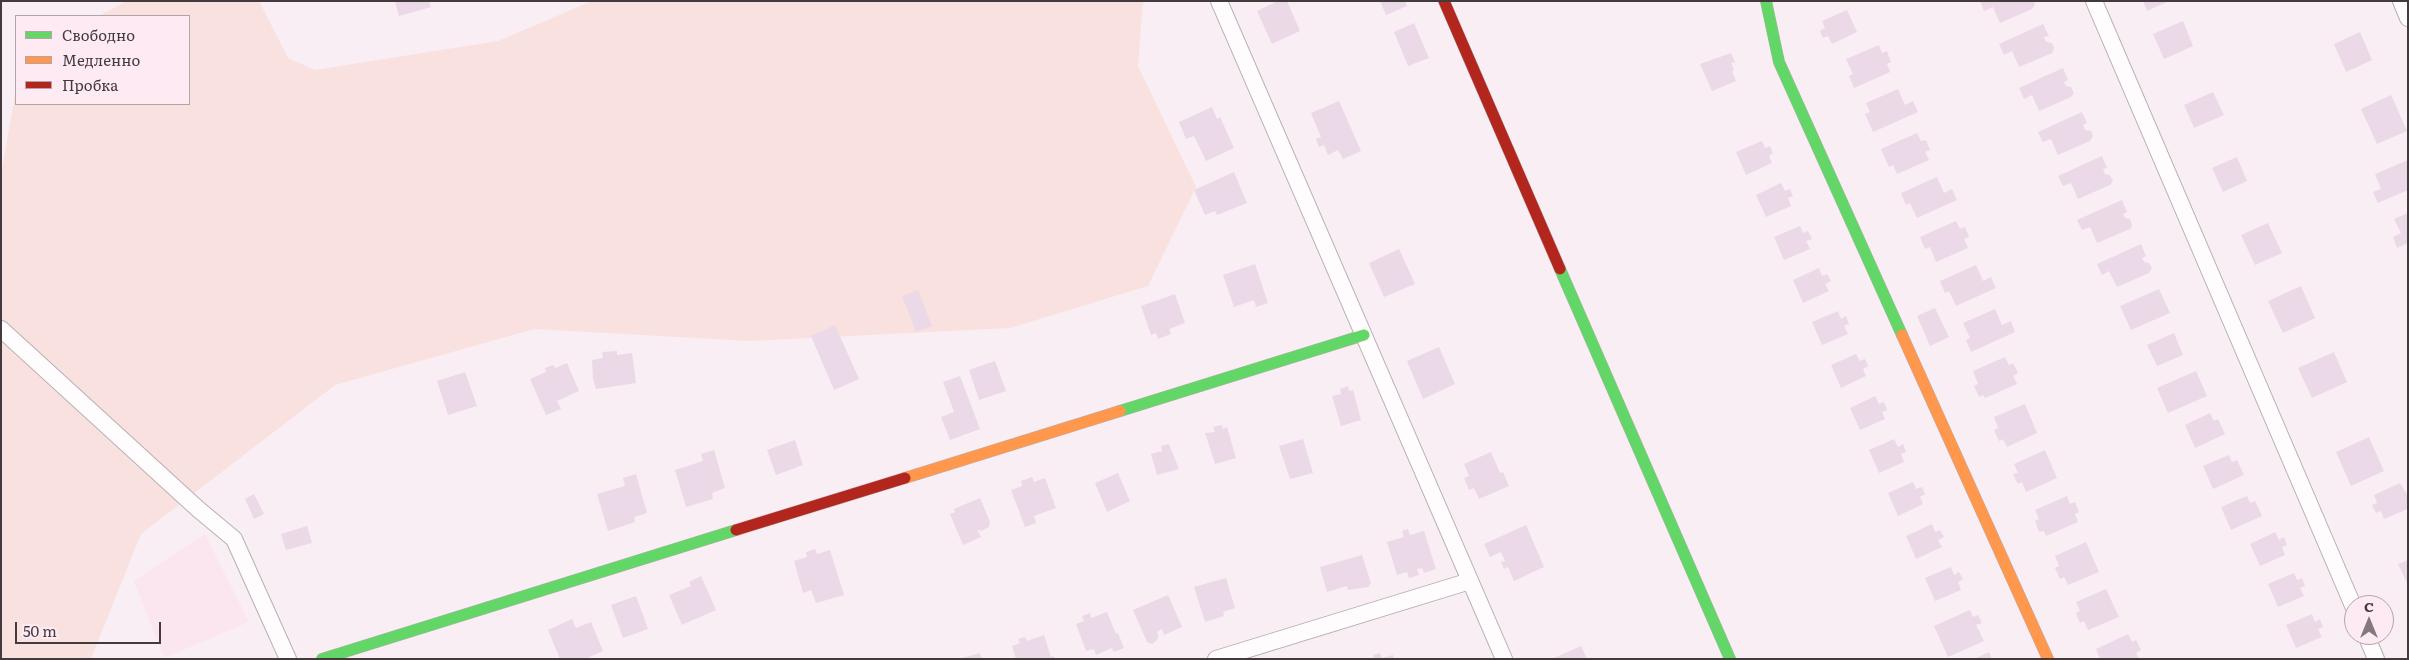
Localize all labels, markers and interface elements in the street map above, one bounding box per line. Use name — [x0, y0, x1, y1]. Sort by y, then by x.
legend — [15, 15, 190, 105]
text: Свободно — [62, 23, 135, 46]
text: Медленно — [62, 48, 140, 71]
text: Пробка — [62, 73, 118, 96]
north arrow — [2344, 595, 2394, 645]
text: С — [2364, 596, 2374, 616]
scale bar — [18, 612, 164, 644]
text: 50 m — [23, 619, 57, 642]

